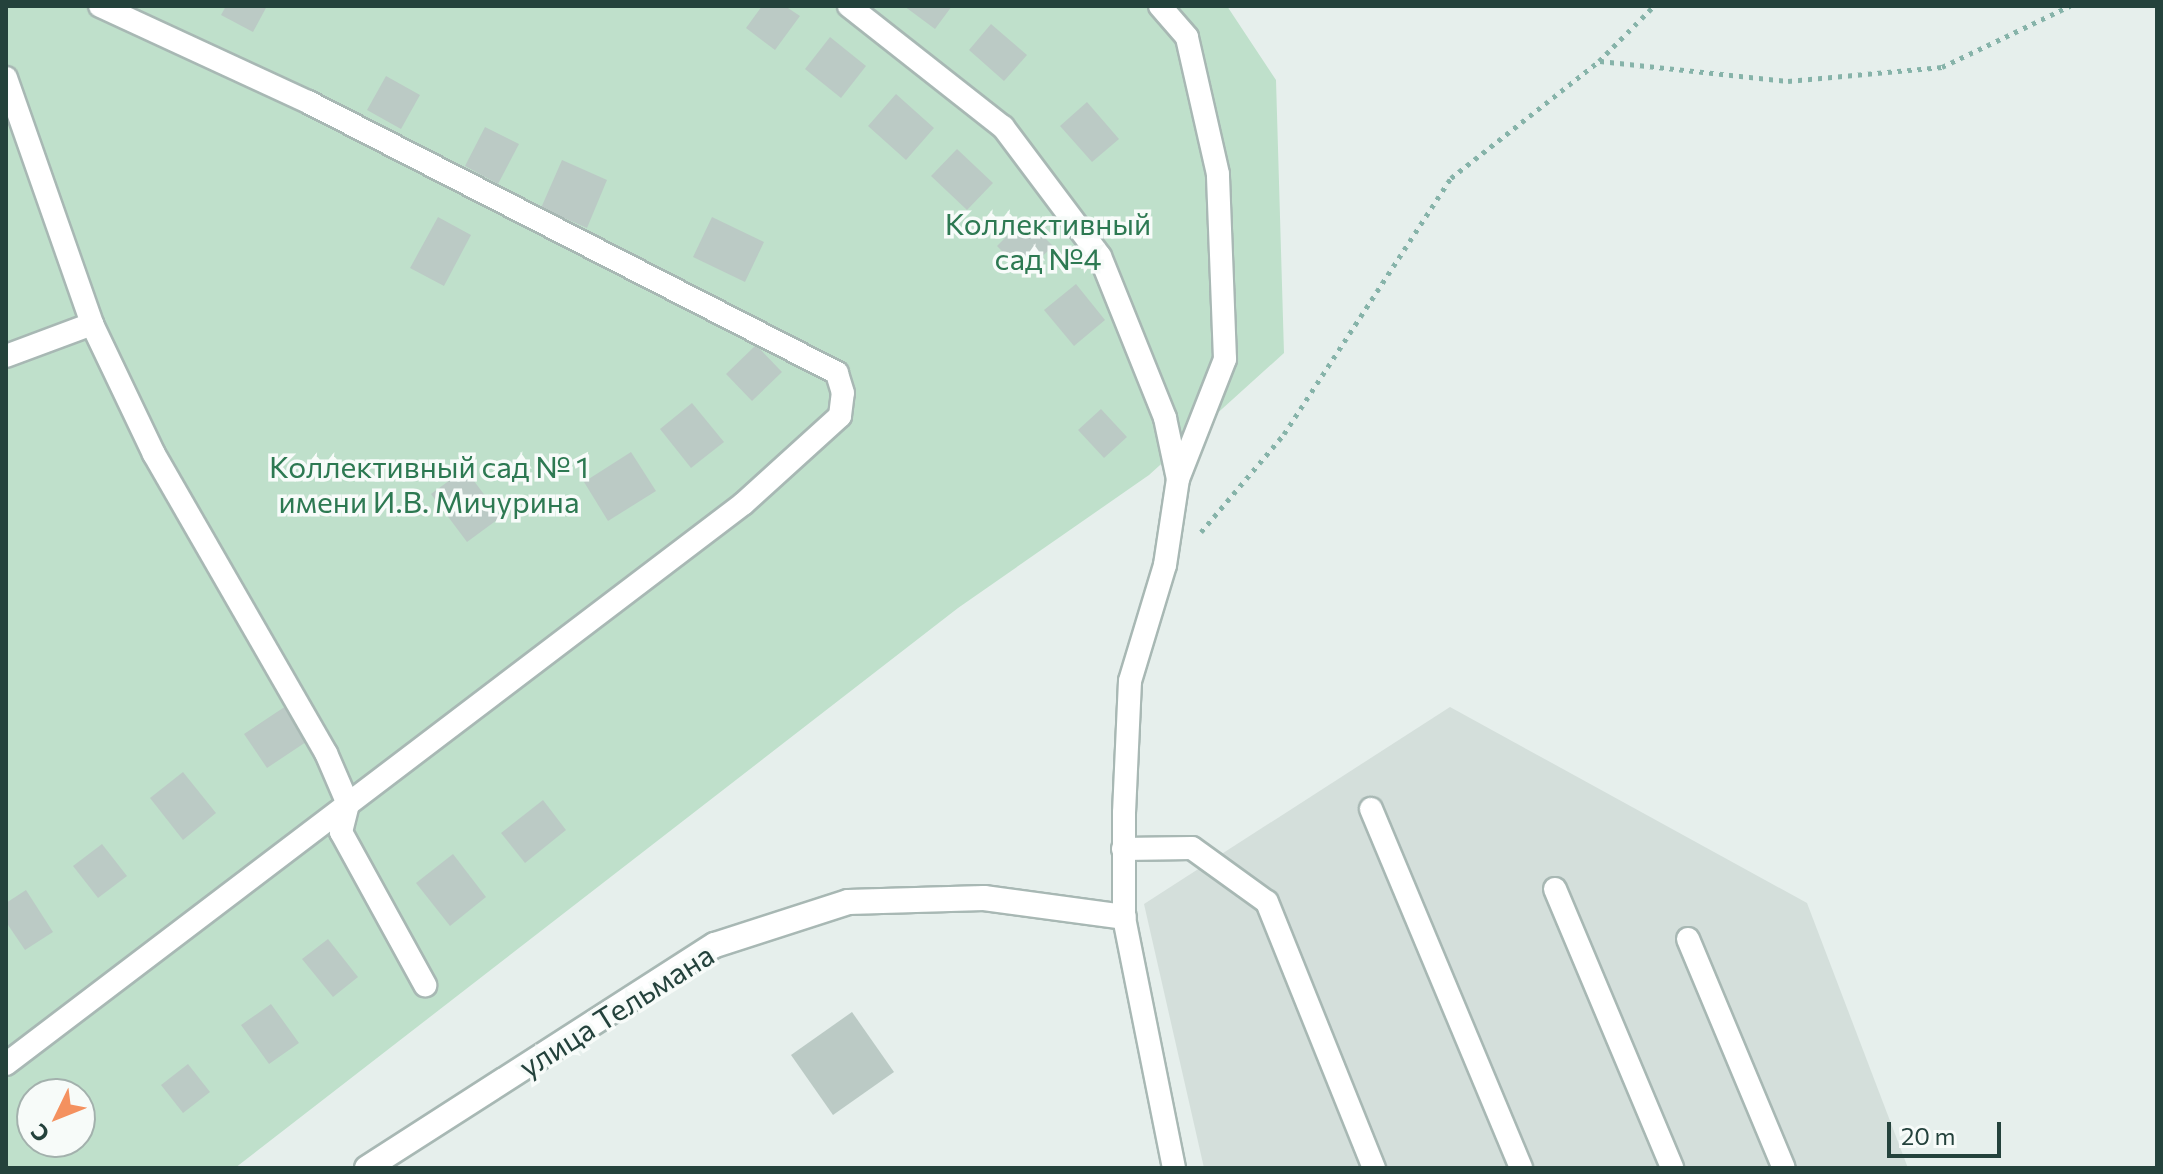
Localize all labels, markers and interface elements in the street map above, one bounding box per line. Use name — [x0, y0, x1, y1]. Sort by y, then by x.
park label: Коллективный сад №4 — [945, 205, 1151, 276]
park label: Коллективный сад № 1 имени И.В. Мичурина — [269, 448, 589, 518]
street label: улица Тельмана — [512, 936, 720, 1084]
north arrow — [16, 1078, 96, 1158]
scale bar — [1891, 1106, 2005, 1156]
text: С — [25, 1119, 55, 1148]
text: 20 m — [1901, 1121, 1955, 1150]

